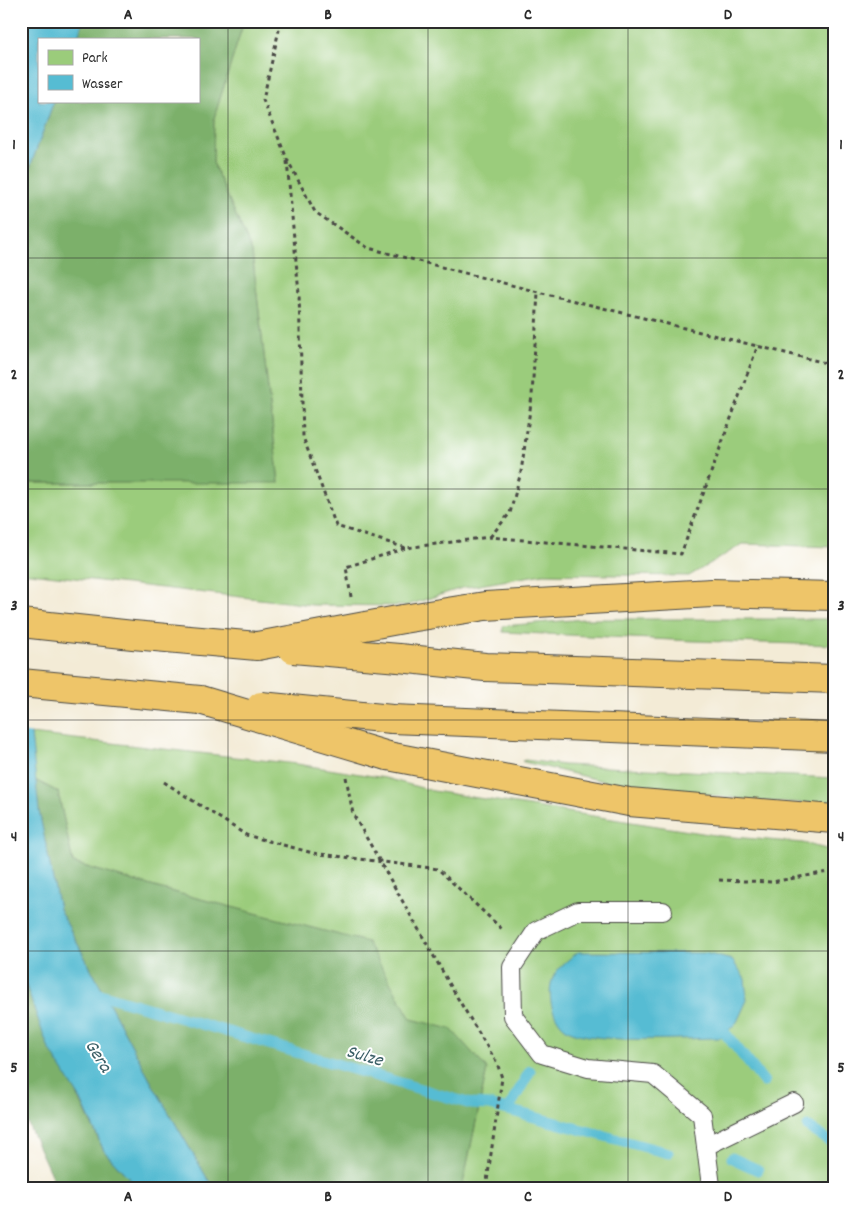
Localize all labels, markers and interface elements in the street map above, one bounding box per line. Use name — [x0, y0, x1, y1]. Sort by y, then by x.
text: A — [124, 4, 133, 27]
text: B — [324, 4, 332, 27]
text: C — [524, 4, 532, 27]
text: D — [724, 4, 733, 27]
legend — [38, 38, 200, 102]
text: Park — [82, 48, 108, 70]
text: Wasser — [82, 74, 123, 96]
text: 1 — [12, 134, 16, 157]
text: 1 — [839, 134, 843, 157]
text: 2 — [11, 364, 18, 387]
text: 2 — [838, 364, 845, 387]
text: 3 — [10, 595, 18, 618]
text: 3 — [837, 595, 845, 618]
text: 4 — [11, 826, 17, 849]
text: 4 — [838, 826, 844, 849]
water label: Gera — [77, 1035, 118, 1079]
water label: Sulze — [343, 1039, 387, 1076]
text: 5 — [10, 1057, 18, 1080]
text: 5 — [837, 1057, 845, 1080]
text: A — [124, 1186, 133, 1209]
text: B — [324, 1186, 332, 1209]
text: C — [524, 1186, 532, 1209]
text: D — [724, 1186, 733, 1209]

